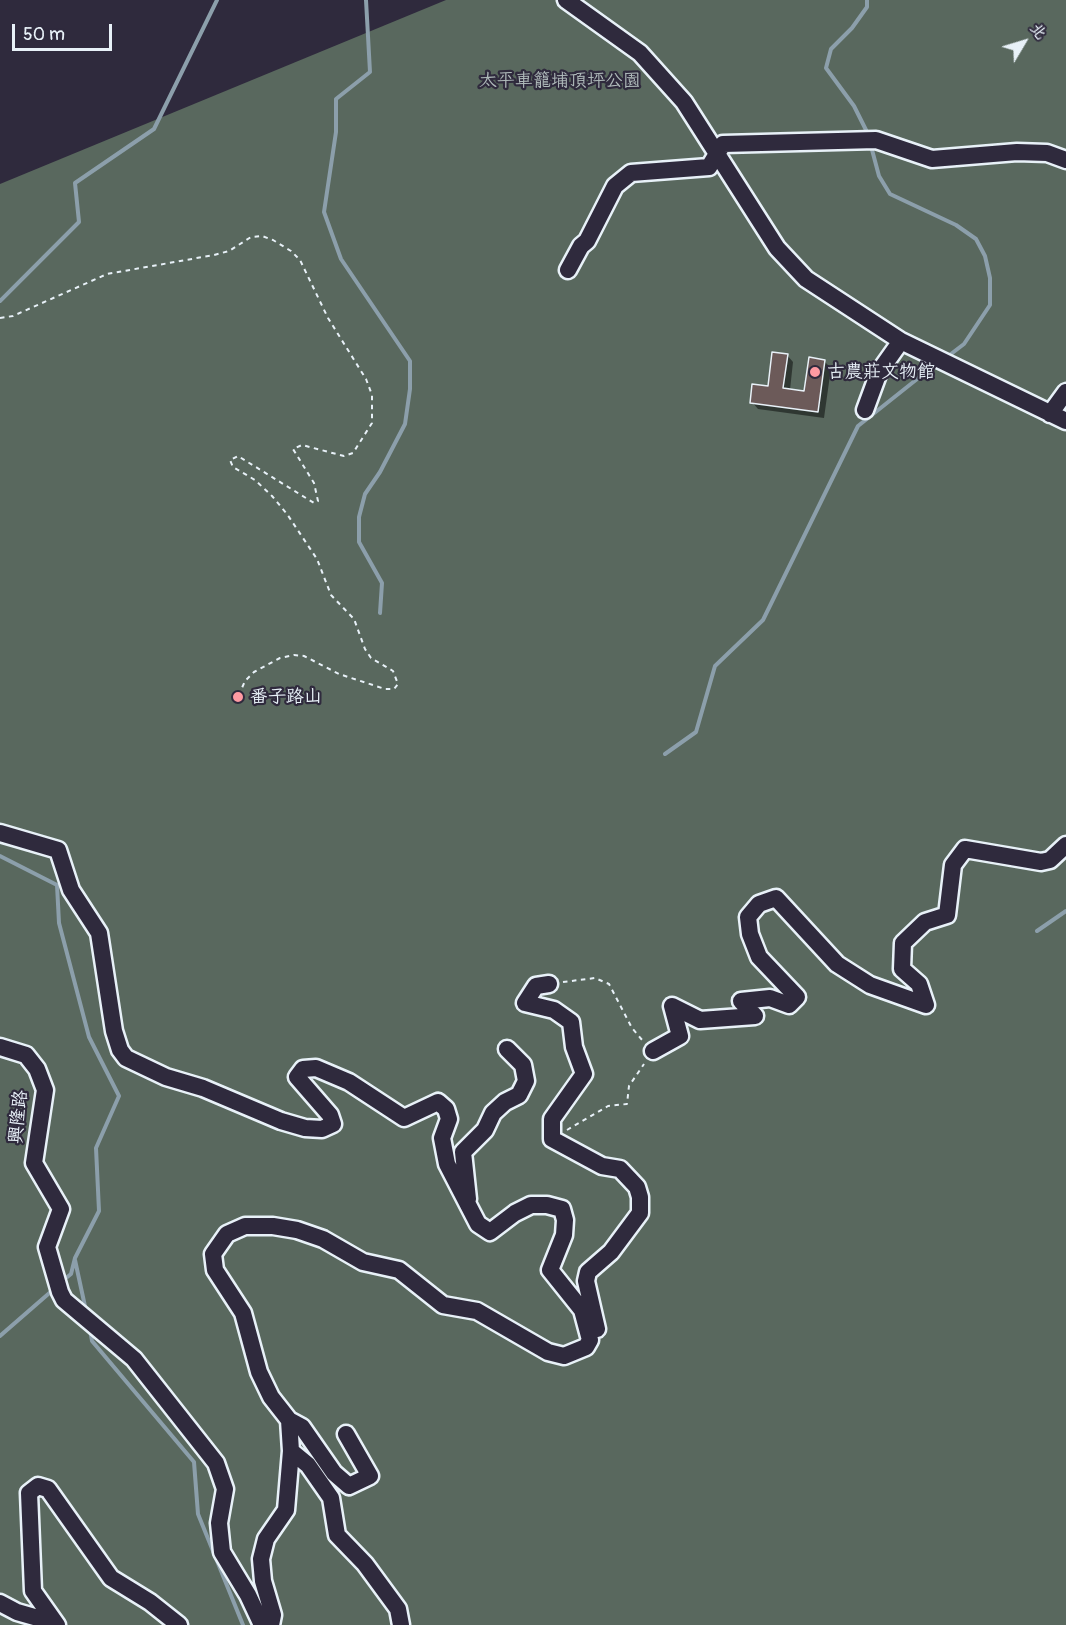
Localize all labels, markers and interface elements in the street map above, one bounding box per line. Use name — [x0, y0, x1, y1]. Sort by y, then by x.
scale bar — [15, 12, 116, 50]
north arrow — [994, 12, 1054, 72]
text: 北 — [1025, 18, 1051, 43]
text: 50 m — [23, 23, 65, 46]
park label: 太平車籠埔頂坪公園 — [479, 70, 641, 92]
place label: 古農莊文物館 — [827, 361, 935, 383]
marker: 古農莊文物館 — [808, 365, 822, 379]
place label: 番子路山 — [250, 686, 322, 708]
marker: 番子路山 — [231, 690, 245, 704]
street label: 興隆路 — [5, 1089, 33, 1145]

